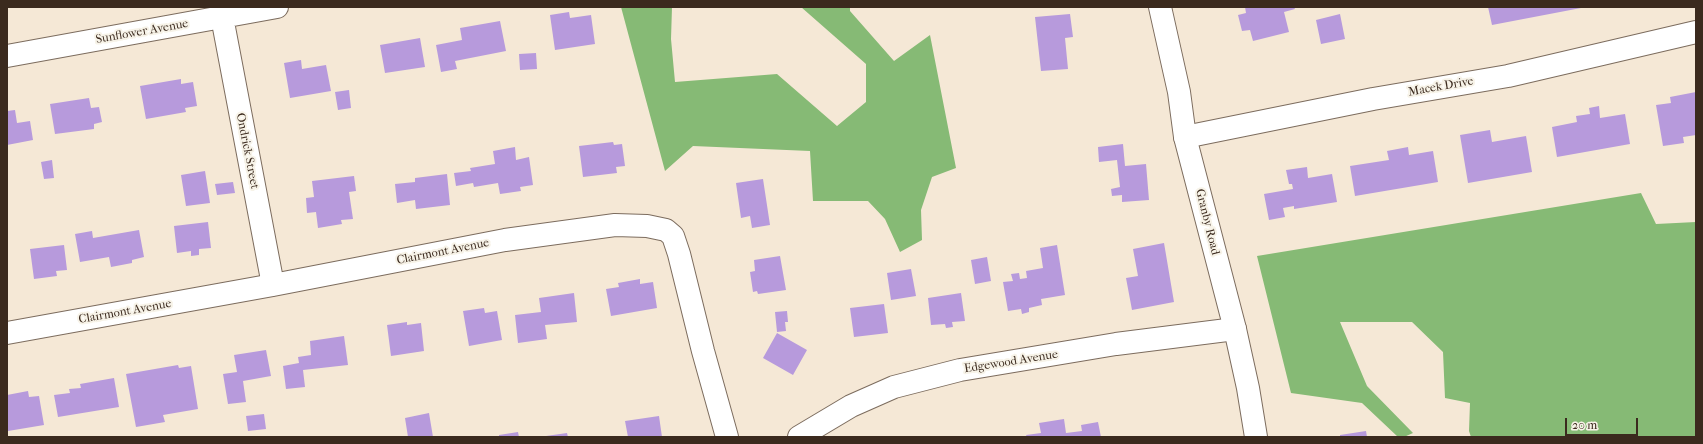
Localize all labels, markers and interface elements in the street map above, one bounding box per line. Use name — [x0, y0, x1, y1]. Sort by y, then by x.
street label: Sunflower Avenue — [95, 17, 189, 47]
street label: Macek Drive — [1407, 74, 1475, 100]
street label: Ondrick Street — [233, 112, 261, 190]
street label: Granby Road — [1192, 187, 1222, 257]
street label: Clairmont Avenue — [395, 236, 491, 268]
street label: Clairmont Avenue — [77, 297, 173, 327]
street label: Edgewood Avenue — [963, 347, 1059, 377]
scale bar — [1567, 410, 1640, 436]
text: 20 m — [1572, 418, 1597, 432]

